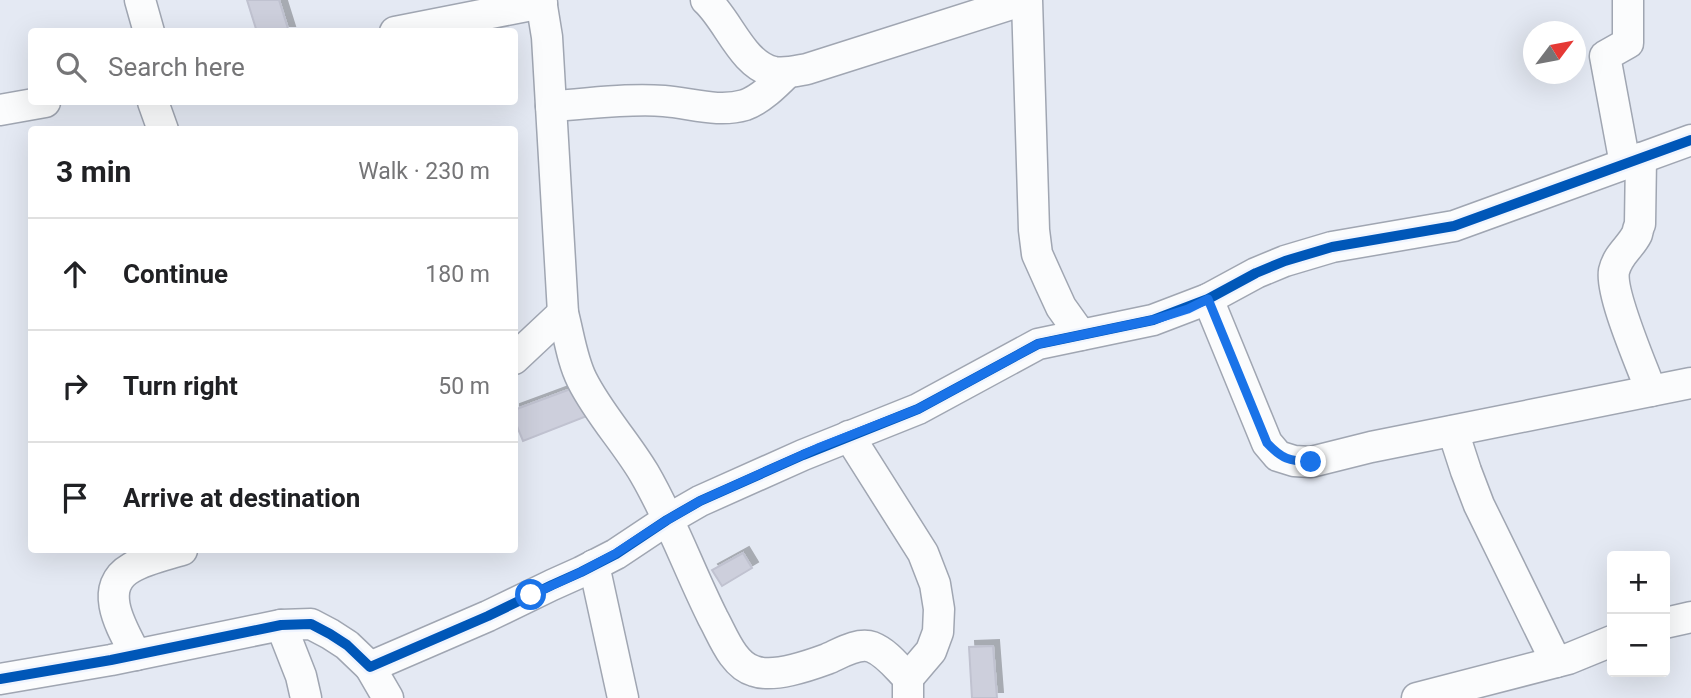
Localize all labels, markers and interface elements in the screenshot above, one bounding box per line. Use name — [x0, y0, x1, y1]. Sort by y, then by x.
north arrow — [1523, 21, 1586, 84]
search box — [28, 28, 518, 105]
icon: search — [52, 48, 90, 86]
text: Search here — [108, 52, 245, 82]
text: 3 min — [56, 154, 131, 189]
text: Walk · 230 m — [358, 158, 490, 185]
icon: ahead — [56, 255, 94, 293]
text: Continue — [123, 259, 228, 289]
text: 180 m — [425, 261, 490, 288]
icon: right — [56, 367, 94, 405]
text: Turn right — [123, 371, 238, 401]
text: 50 m — [438, 373, 490, 400]
route end — [1295, 446, 1326, 477]
icon: arrive — [56, 479, 94, 517]
text: Arrive at destination — [123, 483, 360, 513]
map controls — [1607, 551, 1670, 677]
button: + — [1607, 551, 1670, 614]
route start — [515, 579, 546, 610]
button: − — [1607, 614, 1670, 677]

